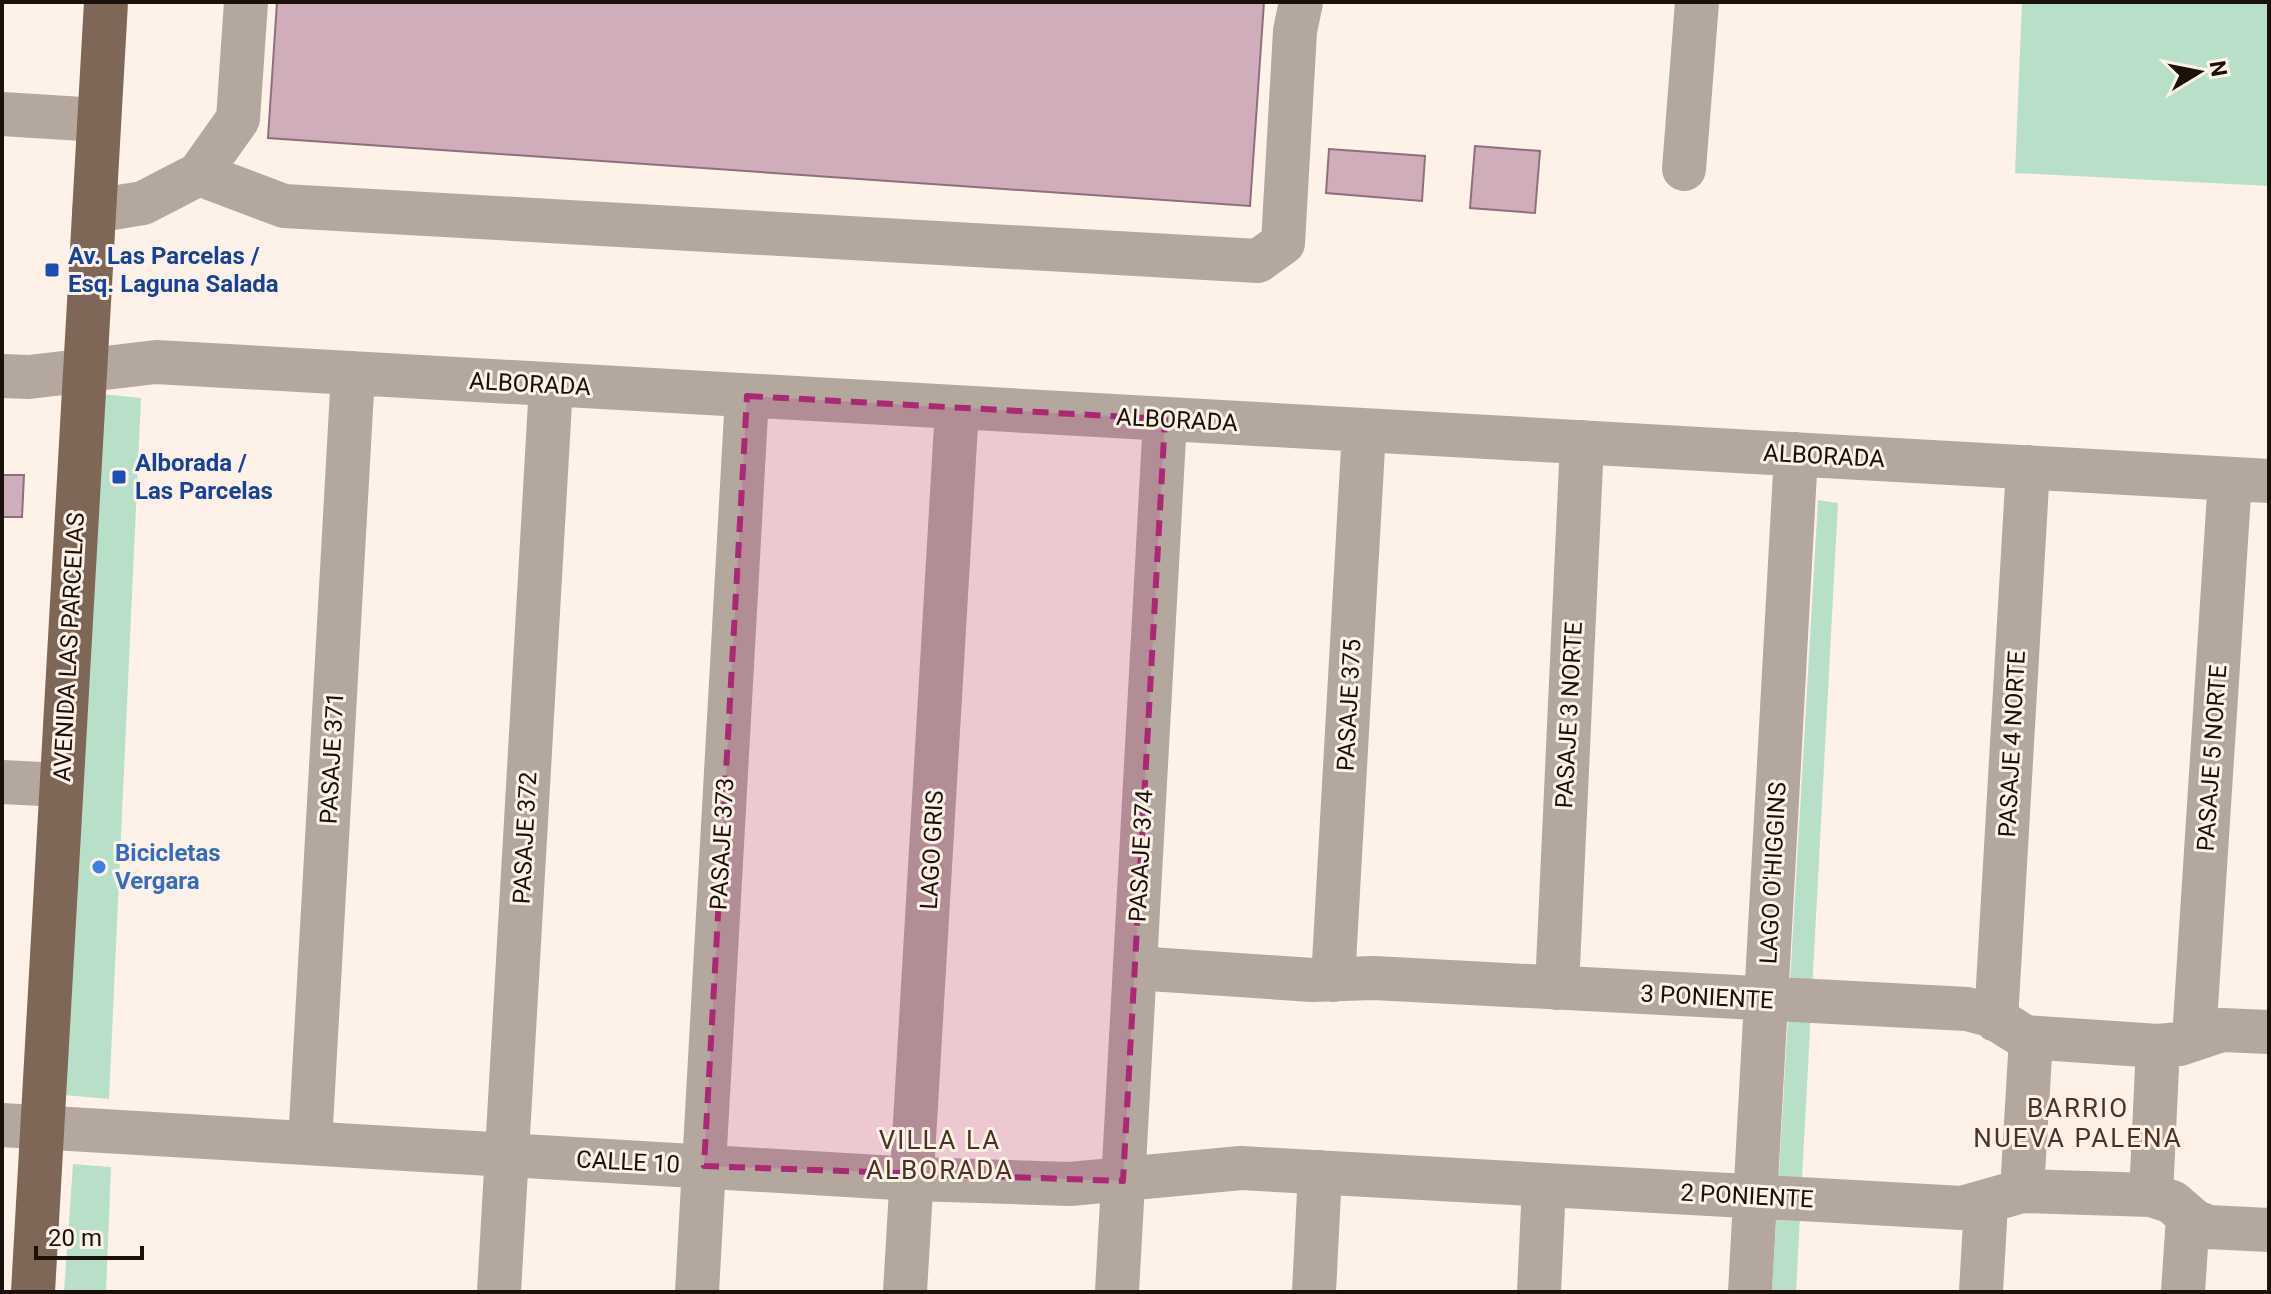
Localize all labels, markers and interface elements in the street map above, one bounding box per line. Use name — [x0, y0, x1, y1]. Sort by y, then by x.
north arrow — [2159, 32, 2239, 112]
text: N — [2205, 59, 2232, 78]
place label: Av. Las Parcelas / Esq. Laguna Salada — [68, 242, 279, 298]
marker: Av. Las Parcelas / Esq. Laguna Salada — [43, 261, 61, 279]
street label: ALBORADA — [469, 367, 592, 401]
street label: ALBORADA — [1116, 403, 1239, 437]
street label: ALBORADA — [1763, 439, 1886, 473]
place label: Alborada / Las Parcelas — [135, 449, 273, 505]
marker: Alborada / Las Parcelas — [110, 468, 128, 486]
street label: AVENIDA LAS PARCELAS — [48, 512, 90, 782]
street label: PASAJE 3 NORTE — [1550, 621, 1588, 809]
street label: PASAJE 375 — [1332, 638, 1366, 772]
street label: PASAJE 4 NORTE — [1993, 650, 2031, 838]
street label: PASAJE 5 NORTE — [2192, 664, 2232, 852]
street label: PASAJE 371 — [315, 691, 349, 825]
street label: PASAJE 372 — [508, 771, 542, 905]
street label: PASAJE 373 — [705, 777, 739, 911]
street label: LAGO O'HIGGINS — [1754, 781, 1792, 965]
street label: PASAJE 374 — [1124, 789, 1158, 923]
street label: LAGO GRIS — [915, 790, 949, 910]
place label: Bicicletas Vergara — [115, 839, 221, 895]
marker: Bicicletas Vergara — [90, 858, 108, 876]
street label: 3 PONIENTE — [1640, 980, 1774, 1014]
district label: BARRIO NUEVA PALENA — [1973, 1093, 2183, 1153]
district label: VILLA LA ALBORADA — [866, 1125, 1014, 1185]
street label: CALLE 10 — [575, 1145, 681, 1179]
street label: 2 PONIENTE — [1680, 1179, 1814, 1213]
scale bar — [36, 1210, 142, 1260]
text: 20 m — [48, 1224, 102, 1252]

